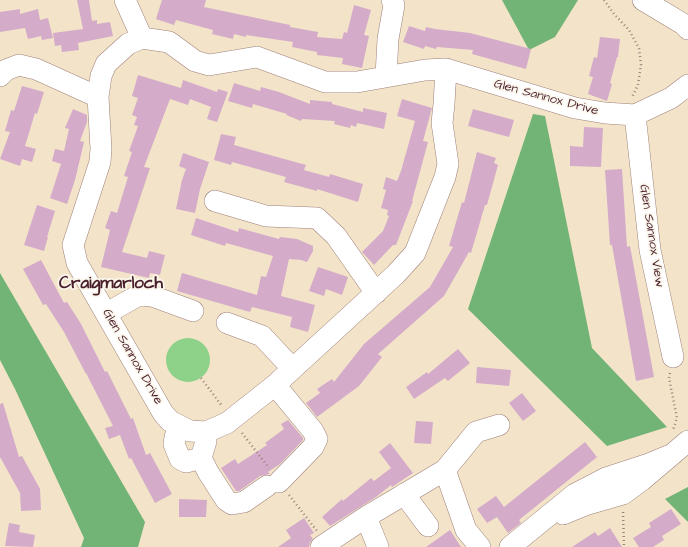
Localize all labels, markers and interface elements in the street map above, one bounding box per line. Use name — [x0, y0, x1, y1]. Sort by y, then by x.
street label: Glen Sannox Drive — [492, 77, 600, 119]
street label: Glen Sannox View — [635, 183, 667, 289]
district label: Craigmarloch — [59, 274, 163, 294]
street label: Glen Sannox Drive — [98, 306, 166, 408]

